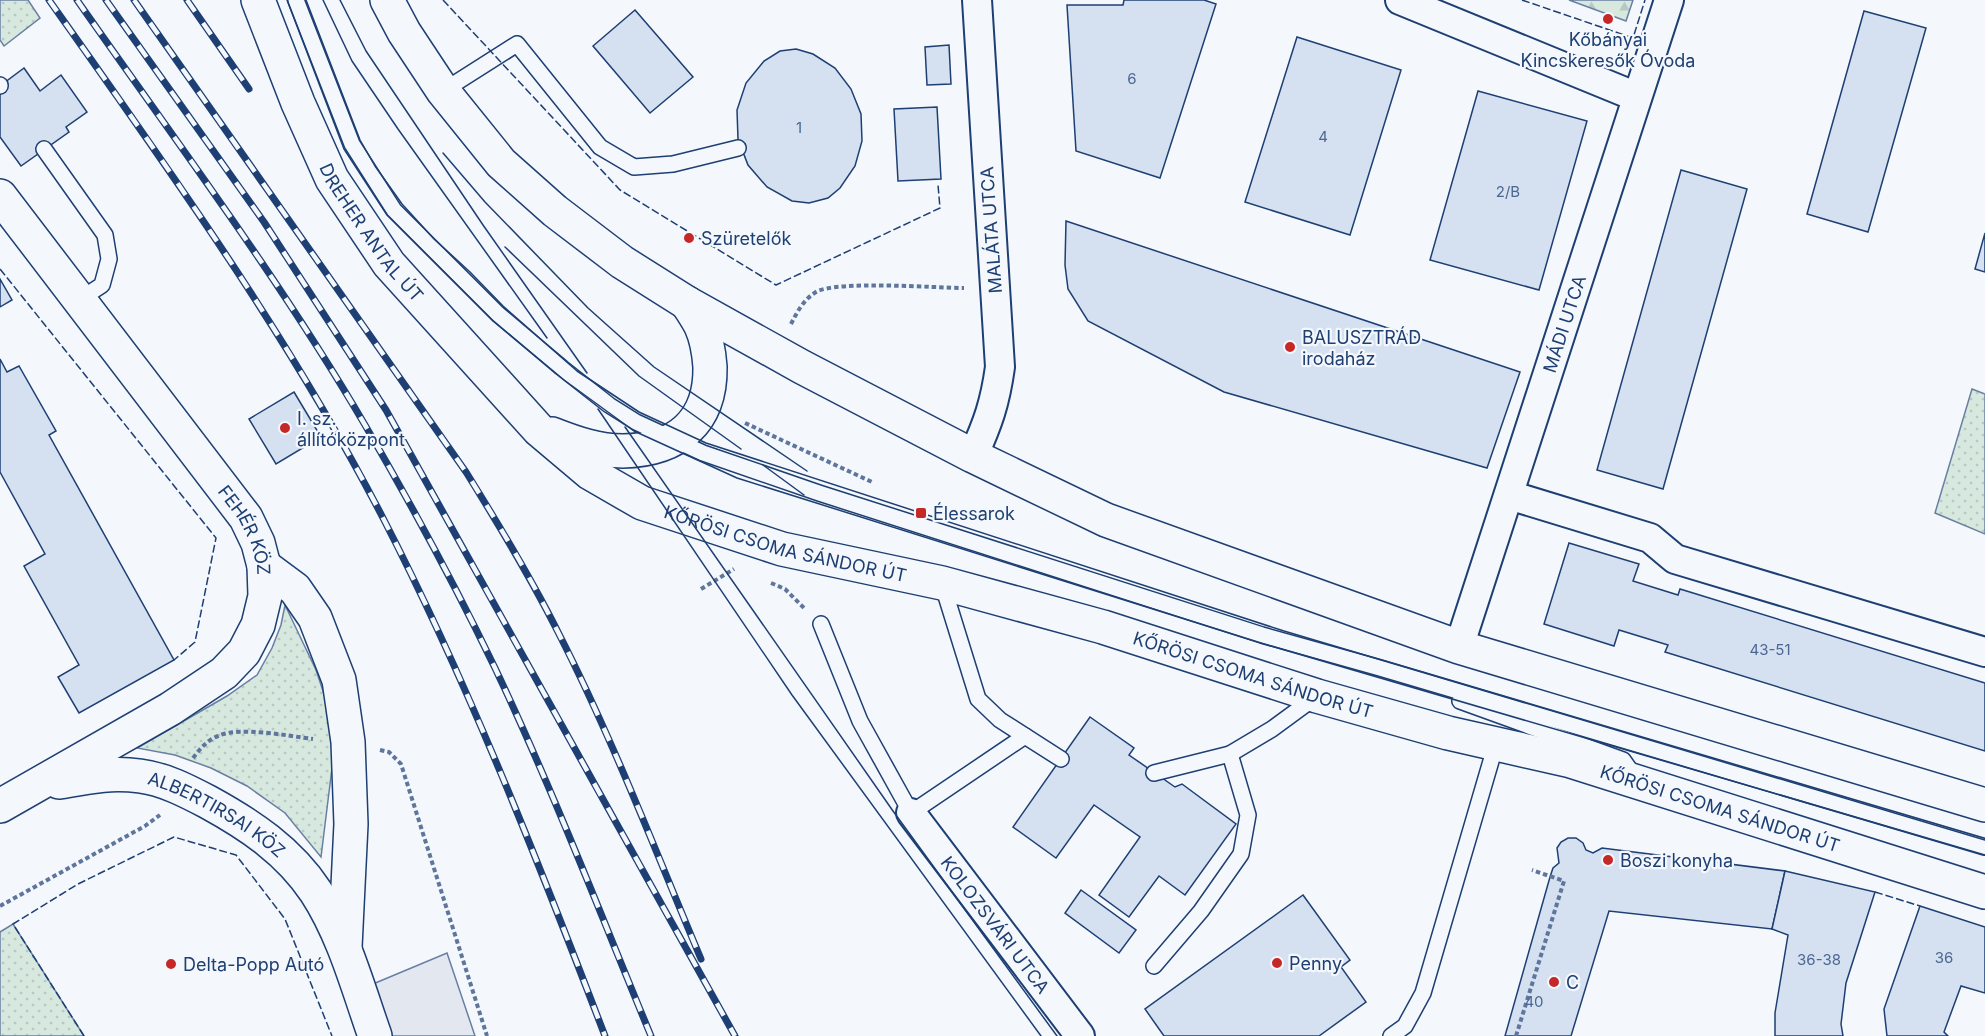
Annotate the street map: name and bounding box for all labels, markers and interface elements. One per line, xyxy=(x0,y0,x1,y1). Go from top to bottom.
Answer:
marker: Kőbányai Kincskeresők Óvoda xyxy=(1601,12,1615,26)
place label: Kőbányai Kincskeresők Óvoda xyxy=(1521,29,1695,71)
house number: 6 xyxy=(1127,69,1137,88)
house number: 1 xyxy=(796,118,802,137)
house number: 4 xyxy=(1318,127,1328,146)
street label: DREHER ANTAL ÚT xyxy=(316,160,428,305)
street label: MALÁTA UTCA xyxy=(975,166,1006,294)
house number: 2/B xyxy=(1496,182,1520,201)
place label: Szüretelők xyxy=(701,228,791,249)
marker: Szüretelők xyxy=(682,231,696,245)
street label: MÁDI UTCA xyxy=(1538,272,1590,375)
place label: BALUSZTRÁD irodaház xyxy=(1302,326,1421,369)
marker: BALUSZTRÁD irodaház xyxy=(1283,340,1297,354)
place label: I. sz. állítóközpont xyxy=(297,408,405,450)
marker: I. sz. állítóközpont xyxy=(278,421,292,435)
street label: FEHÉR KÖZ xyxy=(214,481,275,575)
street label: KŐRÖSI CSOMA SÁNDOR ÚT xyxy=(662,501,909,586)
place label: Élessarok xyxy=(933,502,1015,524)
marker: Élessarok xyxy=(914,506,928,520)
street label: KŐRÖSI CSOMA SÁNDOR ÚT xyxy=(1131,627,1376,722)
house number: 43-51 xyxy=(1749,640,1791,659)
street label: KŐRÖSI CSOMA SÁNDOR ÚT xyxy=(1598,760,1843,856)
street label: ALBERTIRSAI KÖZ xyxy=(146,767,290,861)
place label: Boszi konyha xyxy=(1620,850,1733,871)
street label: KOLOZSVÁRI UTCA xyxy=(937,852,1054,997)
marker: Boszi konyha xyxy=(1601,853,1615,867)
house number: 36 xyxy=(1935,948,1953,967)
house number: 36-38 xyxy=(1797,950,1841,969)
place label: Penny xyxy=(1289,953,1342,974)
place label: Delta-Popp Autó xyxy=(183,954,324,975)
marker: Penny xyxy=(1270,956,1284,970)
marker: Delta-Popp Autó xyxy=(164,957,178,971)
place label: C xyxy=(1566,972,1579,993)
marker: C xyxy=(1547,975,1561,989)
house number: 40 xyxy=(1524,992,1544,1011)

